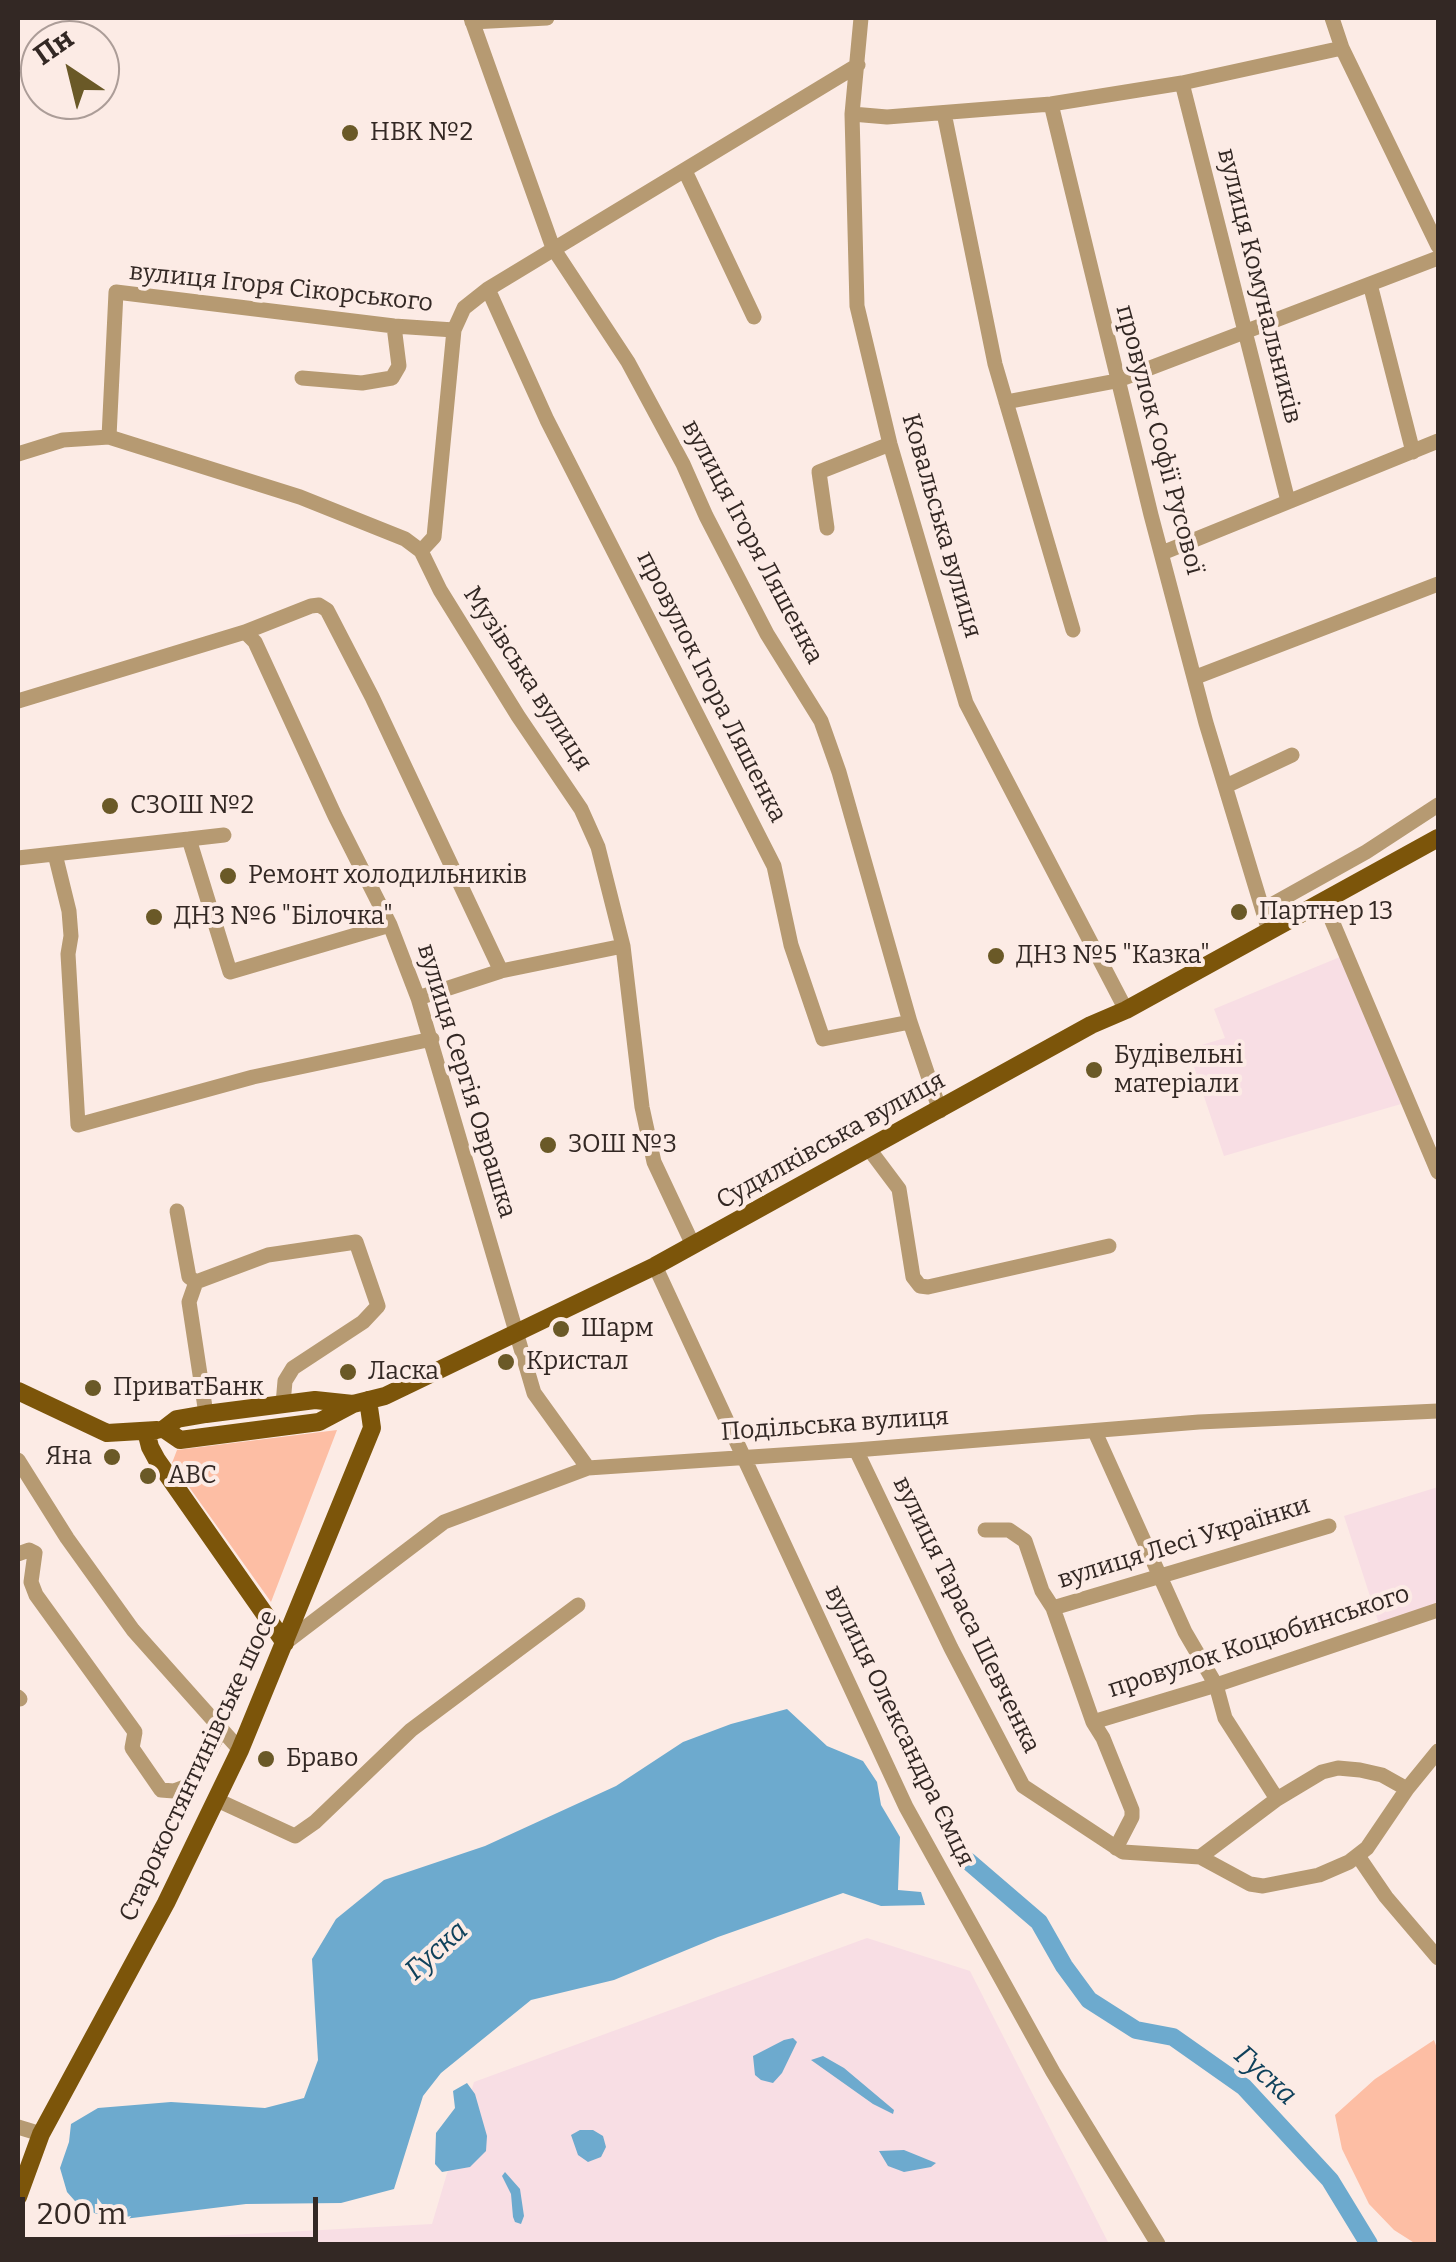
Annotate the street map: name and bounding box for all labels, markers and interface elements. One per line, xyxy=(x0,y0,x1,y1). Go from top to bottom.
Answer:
north arrow xyxy=(20,20,120,120)
text: Пн xyxy=(28,22,80,72)
place label: НВК №2 xyxy=(370,118,473,148)
marker: НВК №2 xyxy=(339,122,361,144)
street label: вулиця Комунальників xyxy=(1210,145,1308,427)
street label: вулиця Ігоря Сікорського xyxy=(128,257,434,319)
street label: провулок Софії Русової xyxy=(1109,302,1209,578)
street label: Ковальська вулиця xyxy=(895,410,987,642)
street label: вулиця Ігоря Ляшенка xyxy=(675,415,829,669)
street label: провулок Ігора Ляшенка xyxy=(630,546,792,828)
street label: Музівська вулиця xyxy=(456,581,598,777)
place label: СЗОШ №2 xyxy=(130,791,254,821)
marker: СЗОШ №2 xyxy=(99,795,121,817)
place label: Ремонт холодильників xyxy=(248,861,527,891)
marker: Ремонт холодильників xyxy=(217,865,239,887)
place label: Партнер 13 xyxy=(1259,897,1393,927)
marker: Партнер 13 xyxy=(1228,901,1250,923)
place label: ДНЗ №6 "Білочка" xyxy=(174,902,393,932)
marker: ДНЗ №6 "Білочка" xyxy=(143,906,165,928)
street label: вулиця Сергія Оврашка xyxy=(410,940,522,1222)
place label: ДНЗ №5 "Казка" xyxy=(1016,941,1210,971)
marker: ДНЗ №5 "Казка" xyxy=(985,945,1007,967)
place label: Будівельні матеріали xyxy=(1114,1041,1243,1100)
marker: Будівельні матеріали xyxy=(1083,1059,1105,1081)
street label: Судилківська вулиця xyxy=(712,1066,950,1216)
place label: ЗОШ №3 xyxy=(568,1130,677,1160)
marker: ЗОШ №3 xyxy=(537,1134,559,1156)
place label: Шарм xyxy=(581,1314,654,1344)
marker: Шарм xyxy=(550,1318,572,1340)
place label: Кристал xyxy=(526,1347,628,1377)
marker: Кристал xyxy=(495,1351,517,1373)
place label: Ласка xyxy=(368,1357,439,1387)
marker: Ласка xyxy=(337,1361,359,1383)
place label: ПриватБанк xyxy=(113,1373,264,1403)
marker: ПриватБанк xyxy=(82,1377,104,1399)
street label: Подільська вулиця xyxy=(720,1402,950,1448)
place label: Яна xyxy=(45,1442,92,1472)
marker: Яна xyxy=(101,1446,123,1468)
place label: АВС xyxy=(168,1461,217,1491)
marker: АВС xyxy=(137,1465,159,1487)
street label: вулиця Тараса Шевченка xyxy=(886,1472,1046,1758)
street label: вулиця Лесі Українки xyxy=(1054,1490,1314,1596)
street label: провулок Коцюбинського xyxy=(1105,1579,1413,1705)
street label: вулиця Олександра Ємця xyxy=(818,1581,980,1871)
street label: Старокостянтинівське шосе xyxy=(114,1605,284,1927)
place label: Браво xyxy=(286,1744,358,1774)
marker: Браво xyxy=(255,1748,277,1770)
water label: Гуска xyxy=(399,1914,475,1988)
water label: Гуска xyxy=(1227,2039,1303,2113)
scale bar xyxy=(25,2177,322,2239)
text: 200 m xyxy=(37,2196,126,2232)

